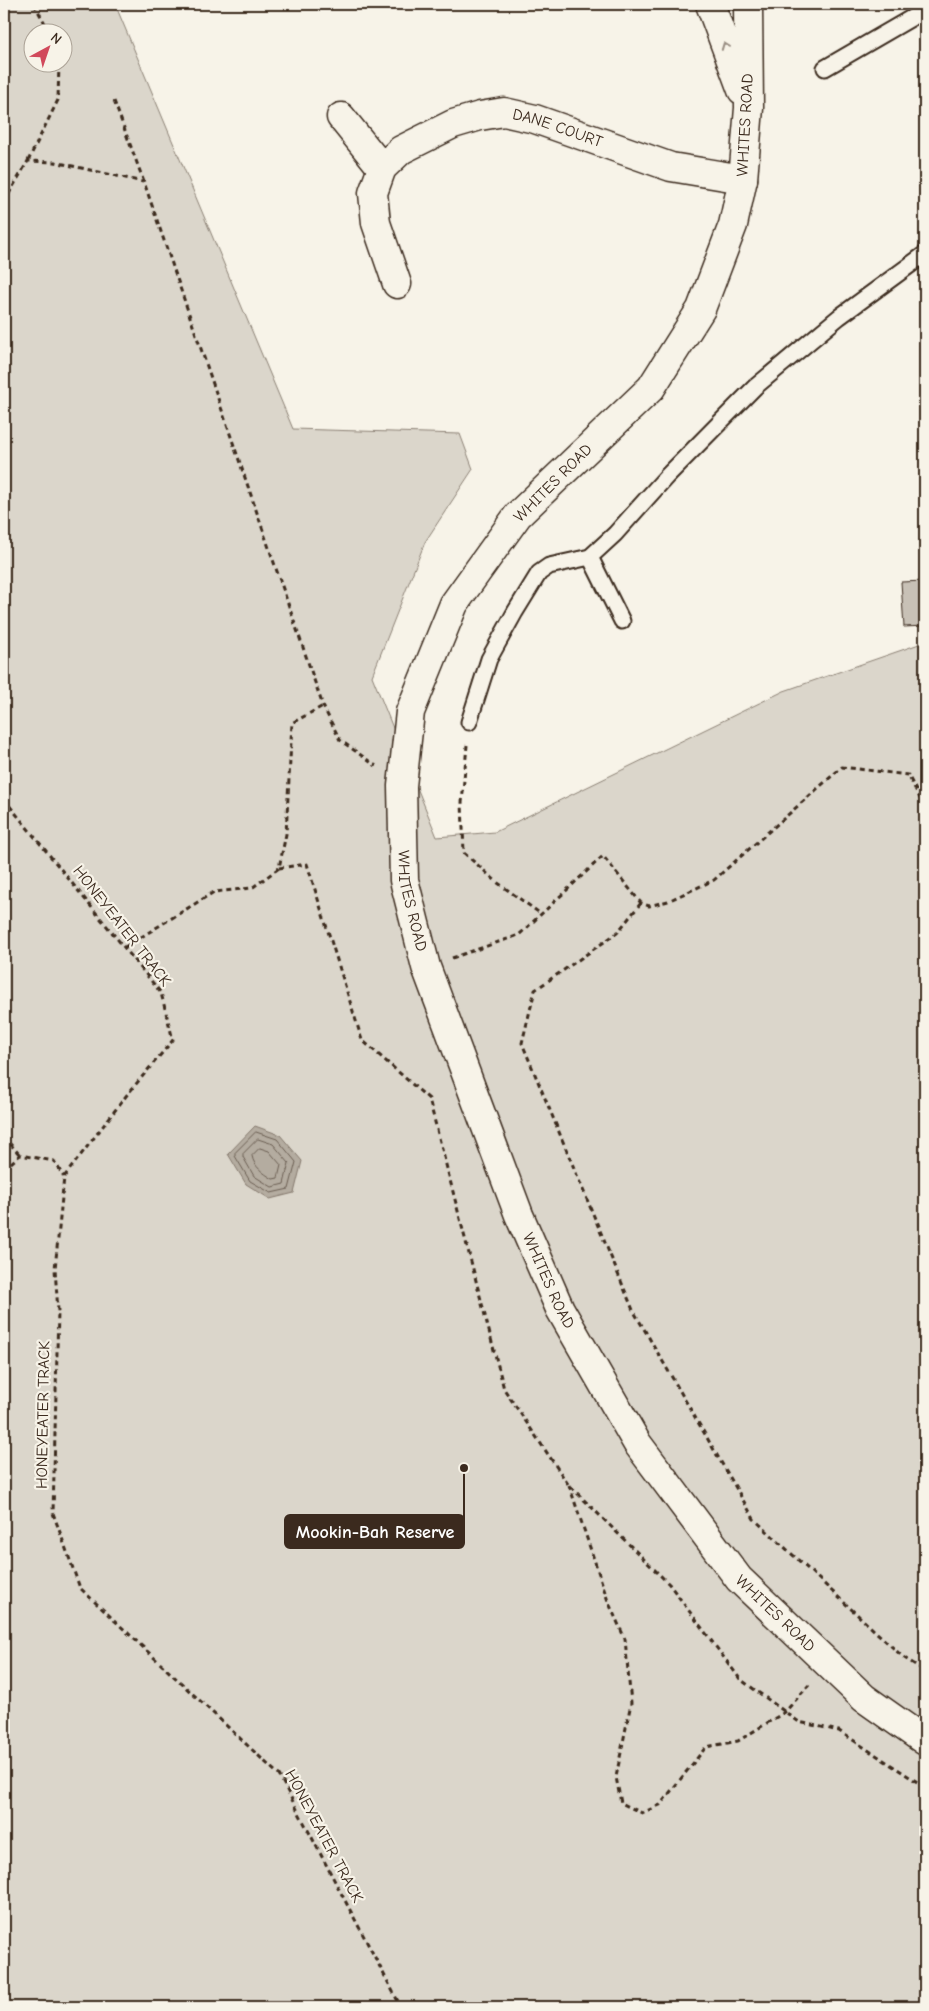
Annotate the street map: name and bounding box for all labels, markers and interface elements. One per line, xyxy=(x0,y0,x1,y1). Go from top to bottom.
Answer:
north arrow xyxy=(22,22,72,72)
text: N xyxy=(47,29,65,48)
one-way arrow xyxy=(721,42,731,51)
street label: WHITES ROAD xyxy=(733,73,757,177)
street label: DANE COURT xyxy=(511,105,606,151)
street label: WHITES ROAD xyxy=(510,440,596,526)
street label: WHITES ROAD xyxy=(394,850,431,953)
street label: HONEYEATER TRACK xyxy=(69,862,175,990)
street label: WHITES ROAD xyxy=(519,1230,578,1332)
street label: HONEYEATER TRACK xyxy=(33,1341,53,1489)
callout: Mookin-Bah Reserve xyxy=(285,1515,464,1548)
text: Mookin-Bah Reserve xyxy=(296,1522,455,1543)
street label: WHITES ROAD xyxy=(732,1571,819,1656)
street label: HONEYEATER TRACK xyxy=(281,1766,367,1906)

